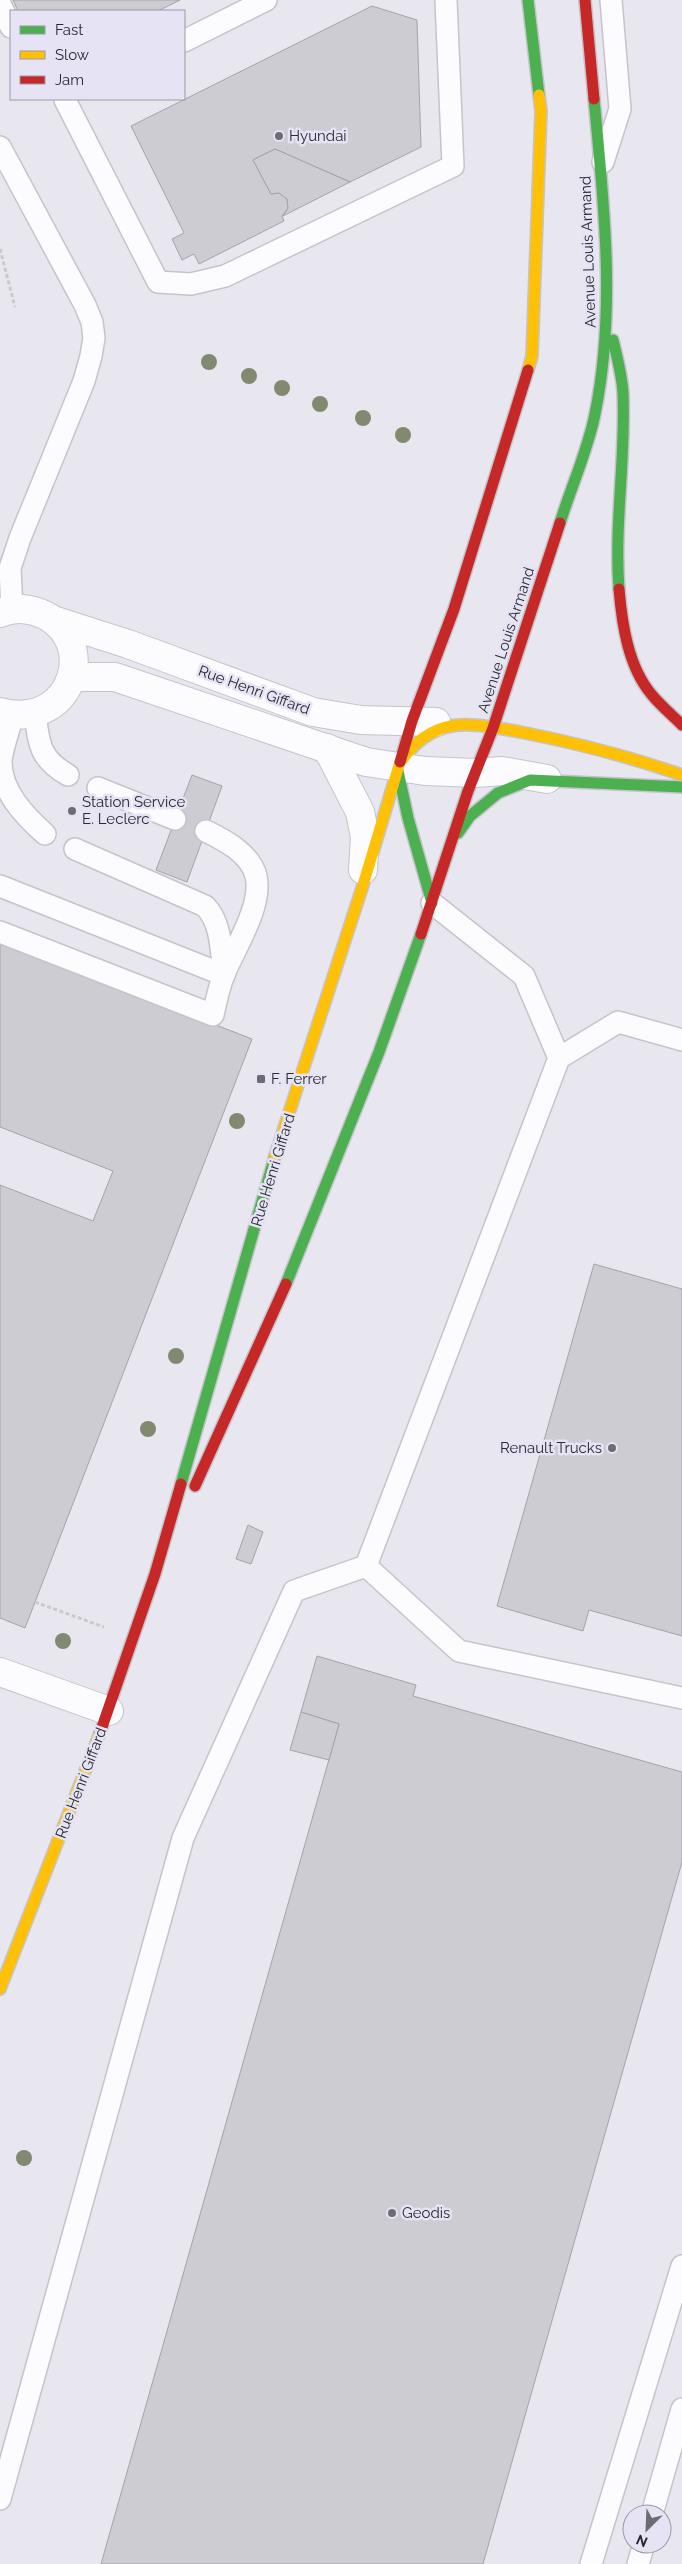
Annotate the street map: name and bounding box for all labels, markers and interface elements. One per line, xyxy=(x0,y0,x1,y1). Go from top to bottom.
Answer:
legend xyxy=(10,10,185,100)
text: Fast xyxy=(55,21,83,39)
text: Slow xyxy=(55,46,89,64)
text: Jam xyxy=(55,71,84,89)
place label: Hyundai xyxy=(289,127,347,145)
marker: Hyundai xyxy=(273,130,285,142)
street label: Avenue Louis Armand xyxy=(576,176,600,328)
street label: Avenue Louis Armand xyxy=(474,565,538,715)
street label: Rue Henri Giffard xyxy=(196,661,312,719)
place label: Station Service E. Leclerc xyxy=(82,793,186,828)
marker: Station Service E. Leclerc xyxy=(66,805,78,817)
place label: F. Ferrer xyxy=(271,1070,327,1088)
marker: F. Ferrer xyxy=(255,1073,267,1085)
street label: Rue Henri Giffard xyxy=(247,1111,299,1229)
place label: Renault Trucks xyxy=(500,1439,602,1457)
marker: Renault Trucks xyxy=(606,1442,618,1454)
street label: Rue Henri Giffard xyxy=(52,1725,110,1841)
place label: Geodis xyxy=(402,2204,450,2222)
marker: Geodis xyxy=(386,2207,398,2219)
north arrow xyxy=(622,2504,672,2554)
text: N xyxy=(634,2531,650,2550)

